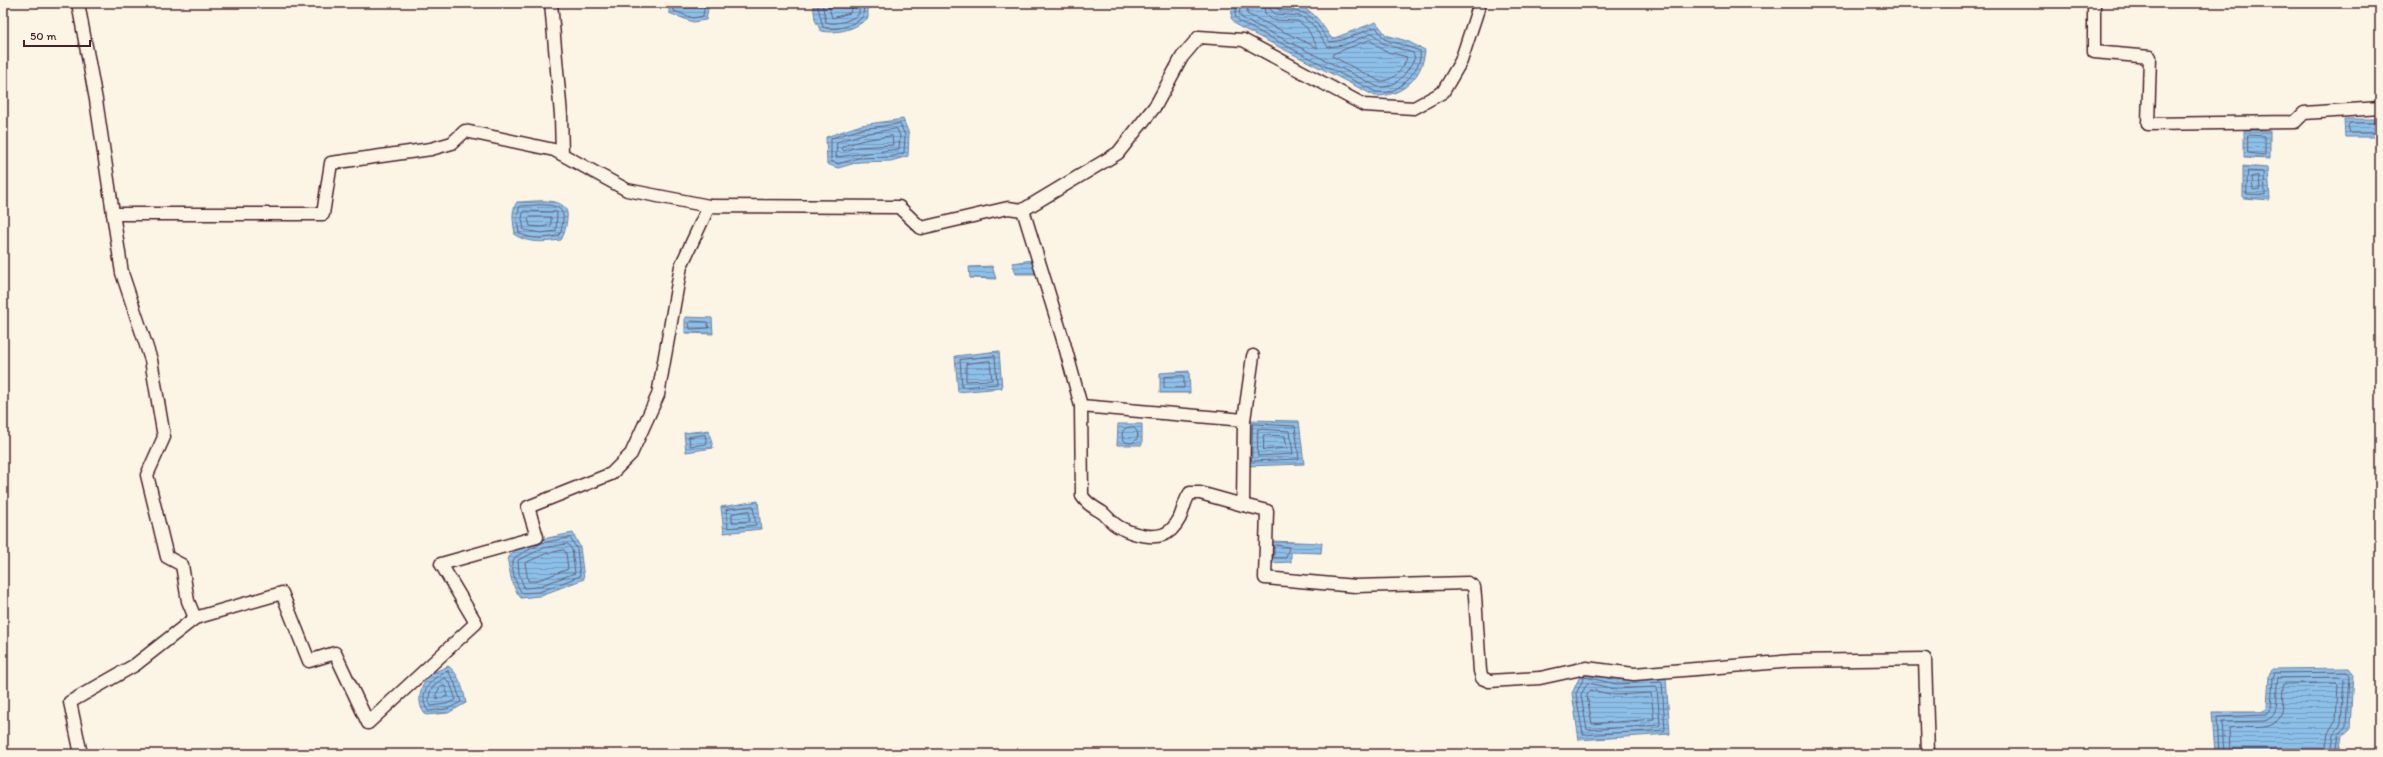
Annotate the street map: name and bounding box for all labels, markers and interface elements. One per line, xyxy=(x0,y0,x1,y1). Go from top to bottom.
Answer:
scale bar xyxy=(24,22,90,48)
text: 50 m xyxy=(30,29,56,43)

